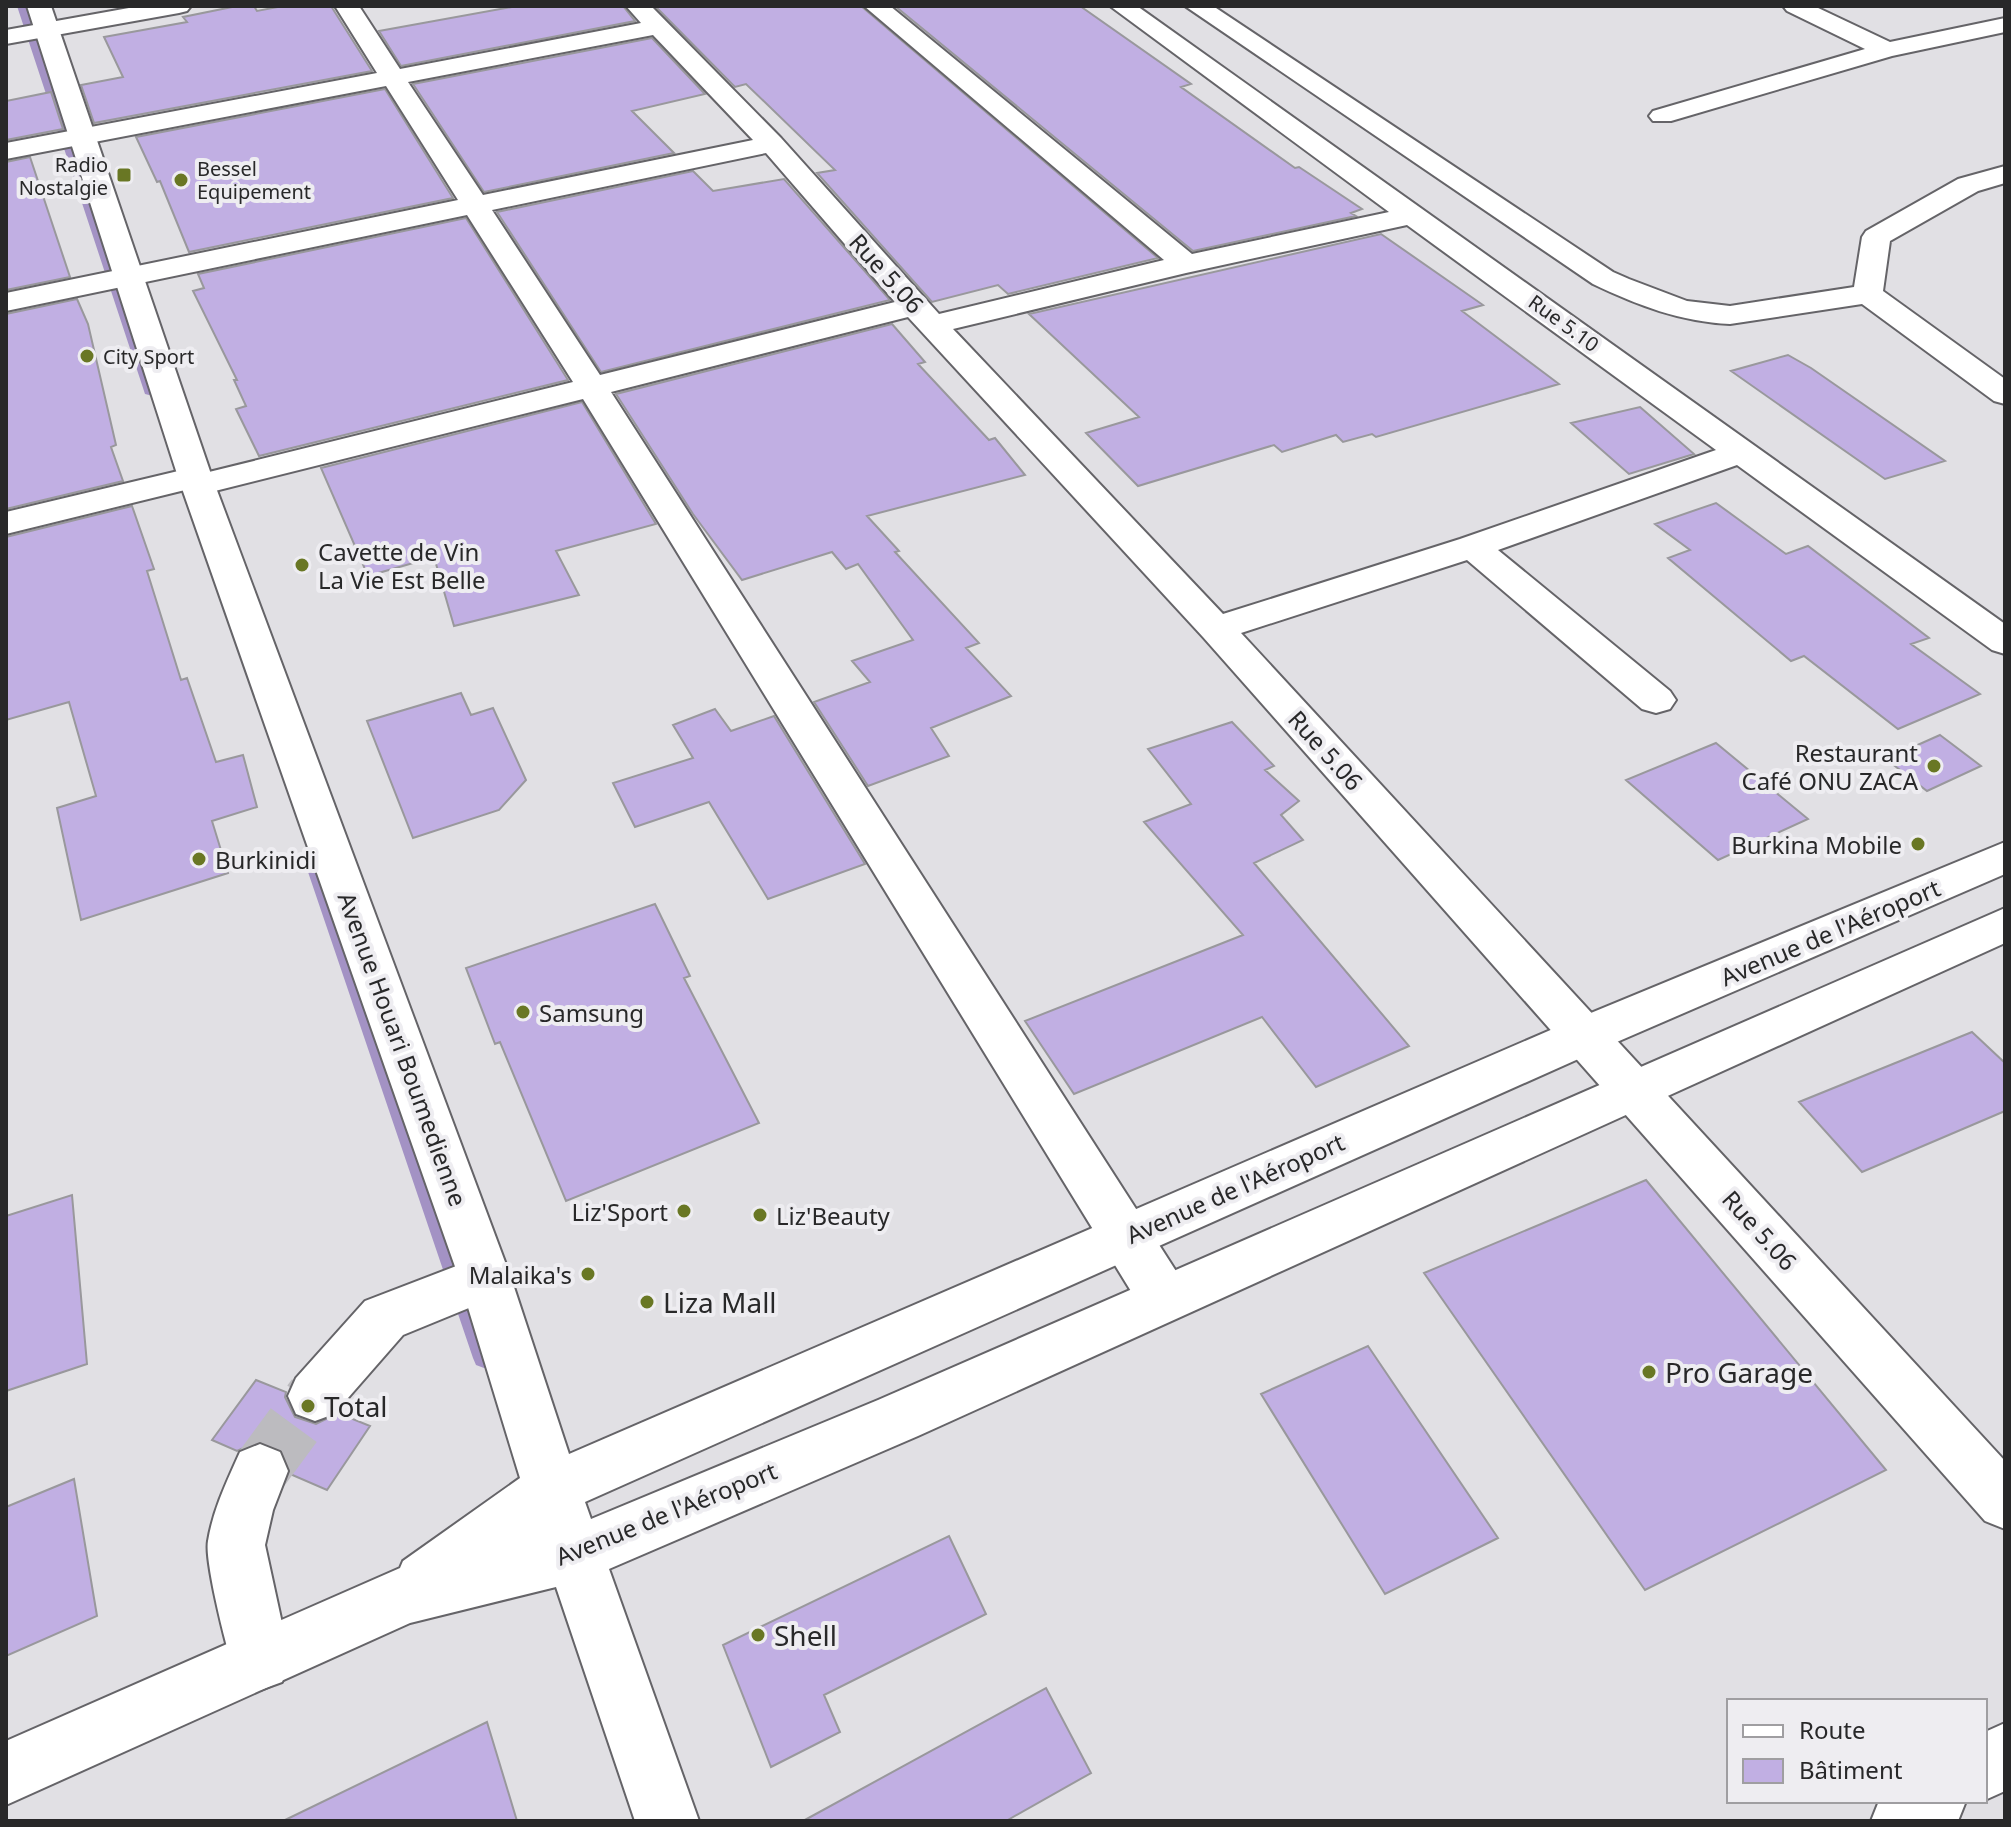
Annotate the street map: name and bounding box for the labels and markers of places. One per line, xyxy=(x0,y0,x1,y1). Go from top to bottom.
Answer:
place label: Radio Nostalgie xyxy=(19,151,108,201)
place label: Bessel Equipement xyxy=(197,155,311,205)
marker: Radio Nostalgie xyxy=(115,166,133,184)
marker: Bessel Equipement xyxy=(172,171,190,189)
place label: City Sport xyxy=(103,343,194,370)
marker: City Sport xyxy=(78,347,96,365)
place label: Cavette de Vin La Vie Est Belle xyxy=(318,535,485,596)
marker: Cavette de Vin La Vie Est Belle xyxy=(293,556,311,574)
place label: Restaurant Café ONU ZACA xyxy=(1741,736,1919,797)
marker: Restaurant Café ONU ZACA xyxy=(1925,757,1943,775)
place label: Burkina Mobile xyxy=(1731,828,1902,861)
marker: Burkina Mobile xyxy=(1909,835,1927,853)
place label: Burkinidi xyxy=(215,843,316,876)
marker: Burkinidi xyxy=(190,850,208,868)
place label: Samsung xyxy=(539,996,644,1029)
marker: Samsung xyxy=(514,1003,532,1021)
place label: Liz'Sport xyxy=(572,1195,668,1228)
place label: Liz'Beauty xyxy=(776,1199,891,1232)
marker: Liz'Sport xyxy=(675,1202,693,1220)
marker: Liz'Beauty xyxy=(751,1206,769,1224)
place label: Malaika's xyxy=(469,1258,572,1291)
marker: Malaika's xyxy=(579,1265,597,1283)
place label: Liza Mall xyxy=(663,1283,777,1321)
marker: Liza Mall xyxy=(638,1293,656,1311)
place label: Pro Garage xyxy=(1665,1353,1813,1391)
marker: Pro Garage xyxy=(1640,1363,1658,1381)
place label: Total xyxy=(324,1387,388,1425)
marker: Total xyxy=(299,1397,317,1415)
place label: Shell xyxy=(774,1616,837,1654)
marker: Shell xyxy=(749,1626,767,1644)

